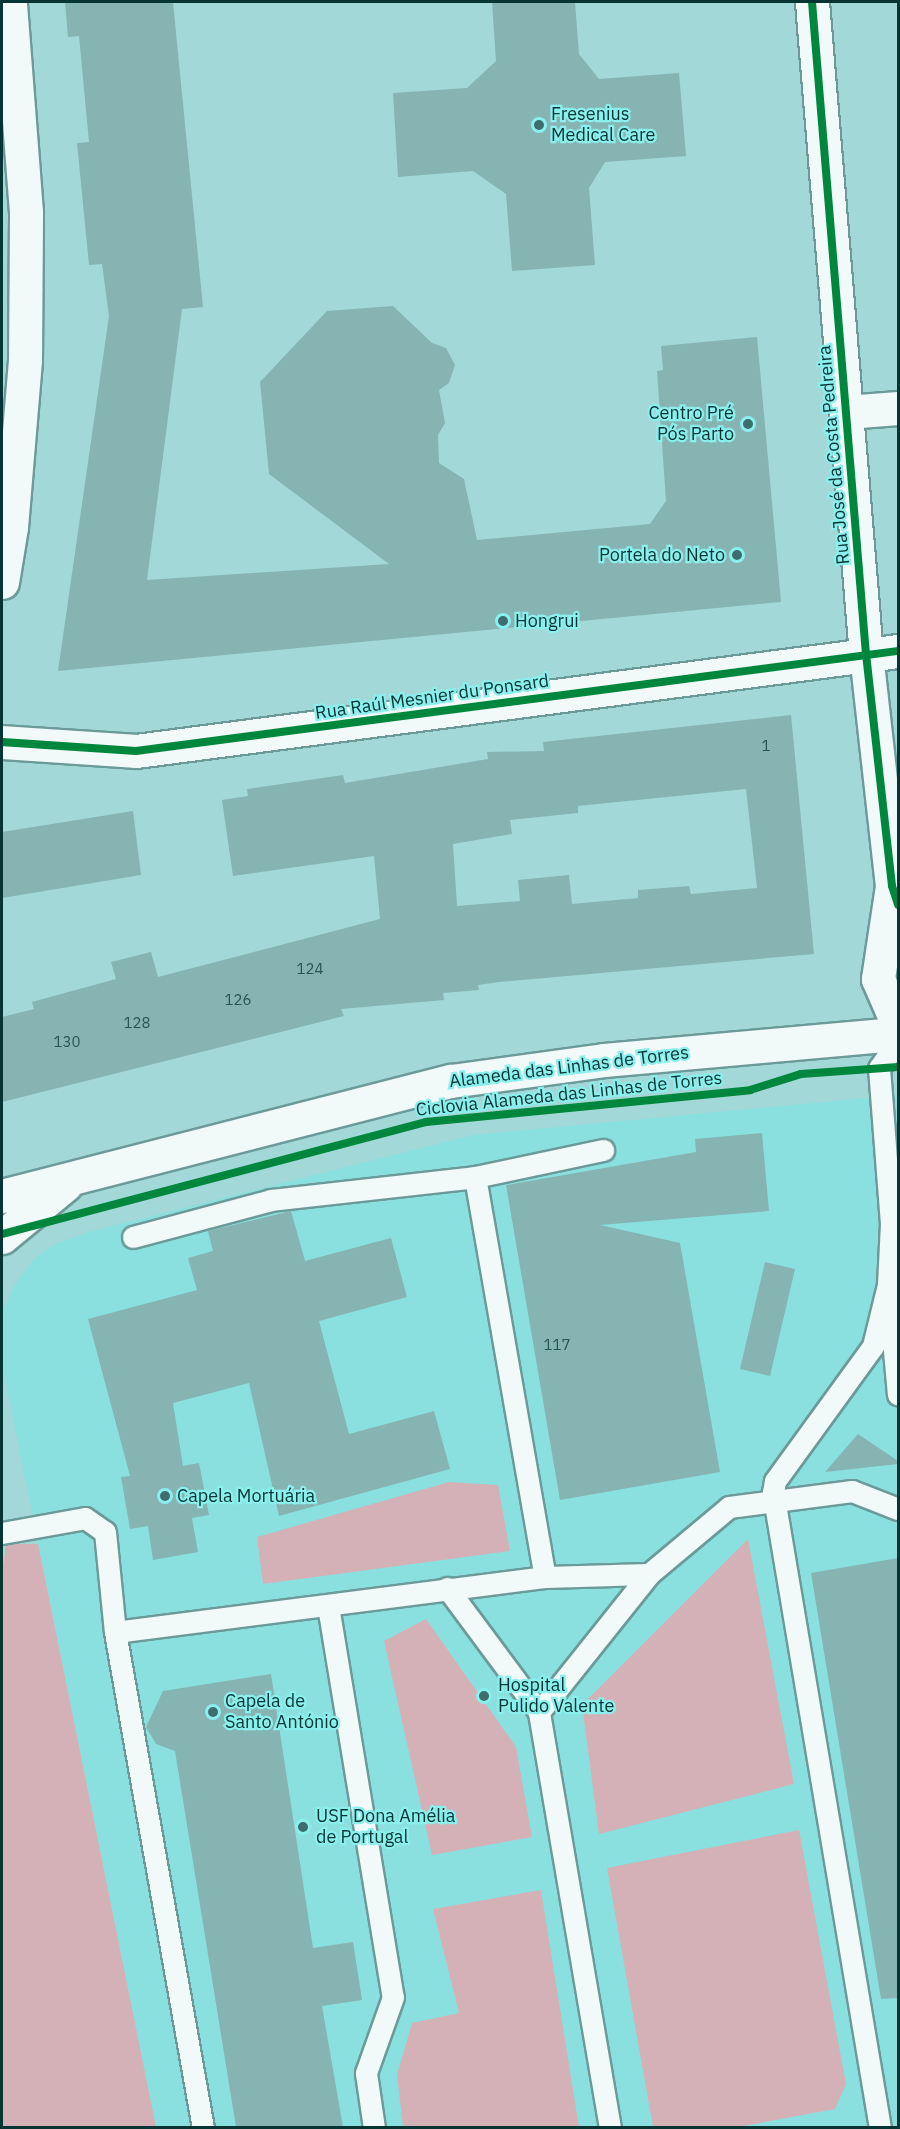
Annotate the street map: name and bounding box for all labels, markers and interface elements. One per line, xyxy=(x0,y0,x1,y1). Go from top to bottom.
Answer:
place label: Fresenius Medical Care xyxy=(551,104,655,146)
marker: Fresenius Medical Care xyxy=(532,118,546,132)
street label: Rua José da Costa Pedreira xyxy=(814,344,854,566)
place label: Centro Pré Pós Parto xyxy=(648,403,734,446)
marker: Centro Pré Pós Parto xyxy=(739,415,757,433)
place label: Portela do Neto xyxy=(599,544,725,566)
marker: Portela do Neto xyxy=(730,548,744,562)
place label: Hongrui xyxy=(515,610,579,632)
marker: Hongrui xyxy=(496,614,510,628)
street label: Rua Raúl Mesnier du Ponsard xyxy=(314,670,550,724)
house number: 1 xyxy=(762,737,770,755)
house number: 124 xyxy=(297,960,323,978)
house number: 126 xyxy=(225,991,251,1009)
house number: 128 xyxy=(124,1014,150,1032)
house number: 130 xyxy=(54,1033,80,1051)
street label: Alameda das Linhas de Torres xyxy=(448,1042,690,1092)
street label: Ciclovia Alameda das Linhas de Torres xyxy=(415,1067,723,1121)
house number: 117 xyxy=(544,1336,570,1354)
place label: Capela Mortuária xyxy=(177,1485,315,1507)
marker: Capela Mortuária xyxy=(158,1489,172,1503)
place label: Hospital Pulido Valente xyxy=(498,1675,614,1718)
marker: Hospital Pulido Valente xyxy=(475,1687,493,1705)
place label: Capela de Santo António xyxy=(225,1691,339,1734)
marker: Capela de Santo António xyxy=(206,1705,220,1719)
place label: USF Dona Amélia de Portugal xyxy=(316,1806,455,1848)
marker: USF Dona Amélia de Portugal xyxy=(294,1818,312,1836)

